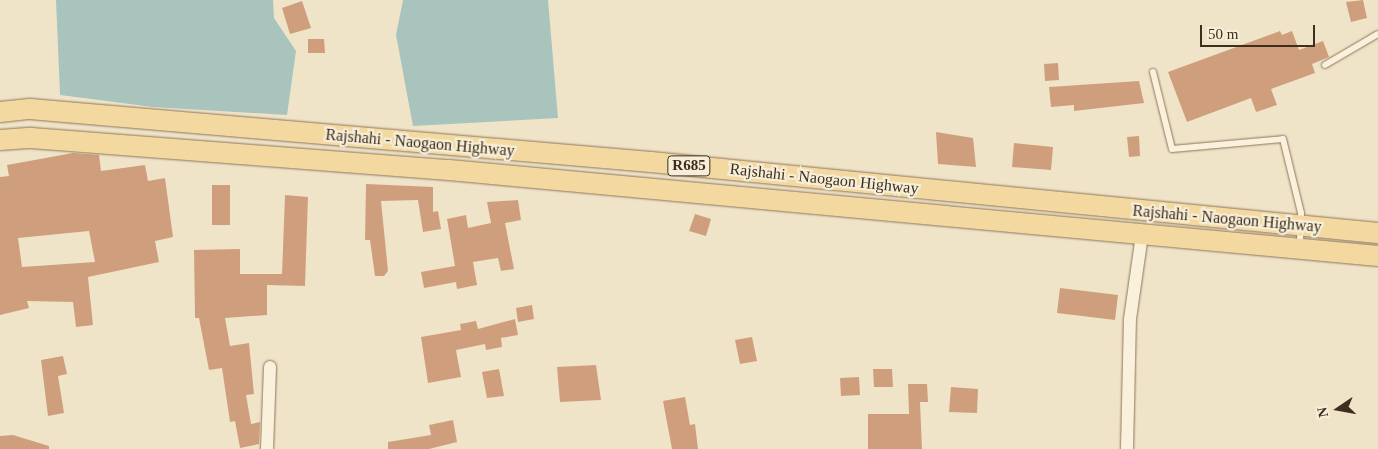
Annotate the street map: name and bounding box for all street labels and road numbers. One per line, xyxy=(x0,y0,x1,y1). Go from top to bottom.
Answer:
street label: Rajshahi - Naogaon Highway xyxy=(325,125,515,161)
road number: R685 xyxy=(666,154,712,178)
street label: Rajshahi - Naogaon Highway xyxy=(729,160,919,198)
street label: Rajshahi - Naogaon Highway xyxy=(1132,201,1322,237)

